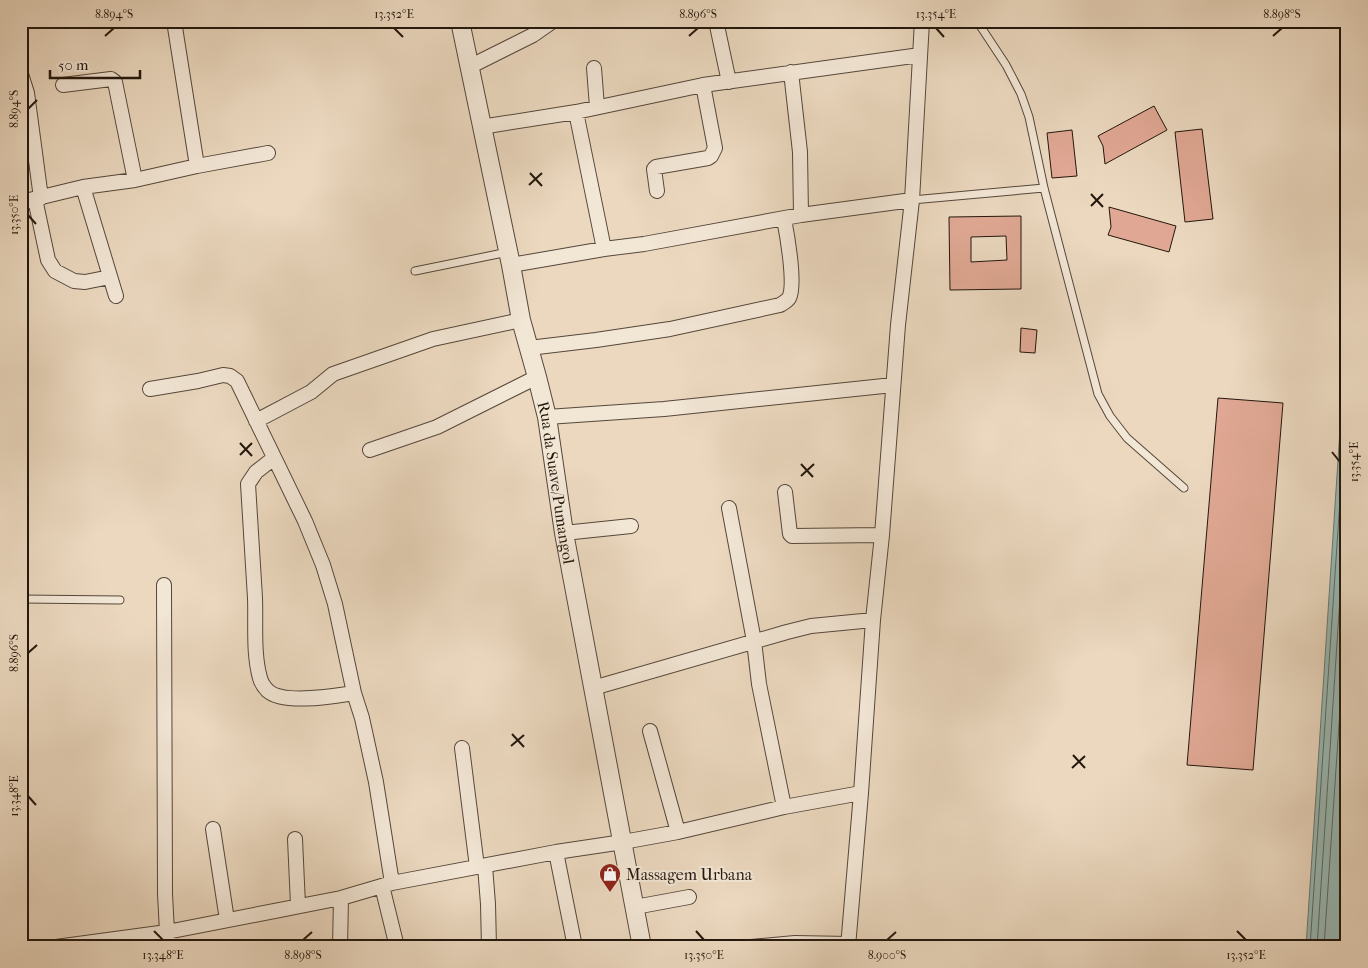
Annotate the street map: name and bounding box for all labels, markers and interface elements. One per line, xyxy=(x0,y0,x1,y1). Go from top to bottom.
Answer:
text: 8.894°S xyxy=(95,7,133,21)
text: 13.352°E xyxy=(374,7,414,21)
text: 8.896°S xyxy=(679,7,717,21)
text: 13.354°E xyxy=(916,7,956,21)
text: 8.898°S xyxy=(1263,7,1301,21)
scale bar xyxy=(50,48,140,80)
text: 50 m xyxy=(58,56,89,74)
text: 8.894°S xyxy=(7,90,21,128)
text: 13.350°E xyxy=(7,195,21,235)
street label: Rua da Suave/Pumangol xyxy=(533,399,579,566)
text: 13.354°E xyxy=(1347,442,1361,482)
text: 8.896°S xyxy=(7,634,21,672)
text: 13.348°E xyxy=(7,775,21,817)
shop icon: Massagem Urbana xyxy=(598,862,622,893)
place label: Massagem Urbana xyxy=(626,865,753,884)
text: 13.348°E xyxy=(142,948,184,962)
text: 8.898°S xyxy=(284,948,322,962)
text: 13.350°E xyxy=(684,948,724,962)
text: 8.900°S xyxy=(868,948,906,962)
text: 13.352°E xyxy=(1226,948,1266,962)

